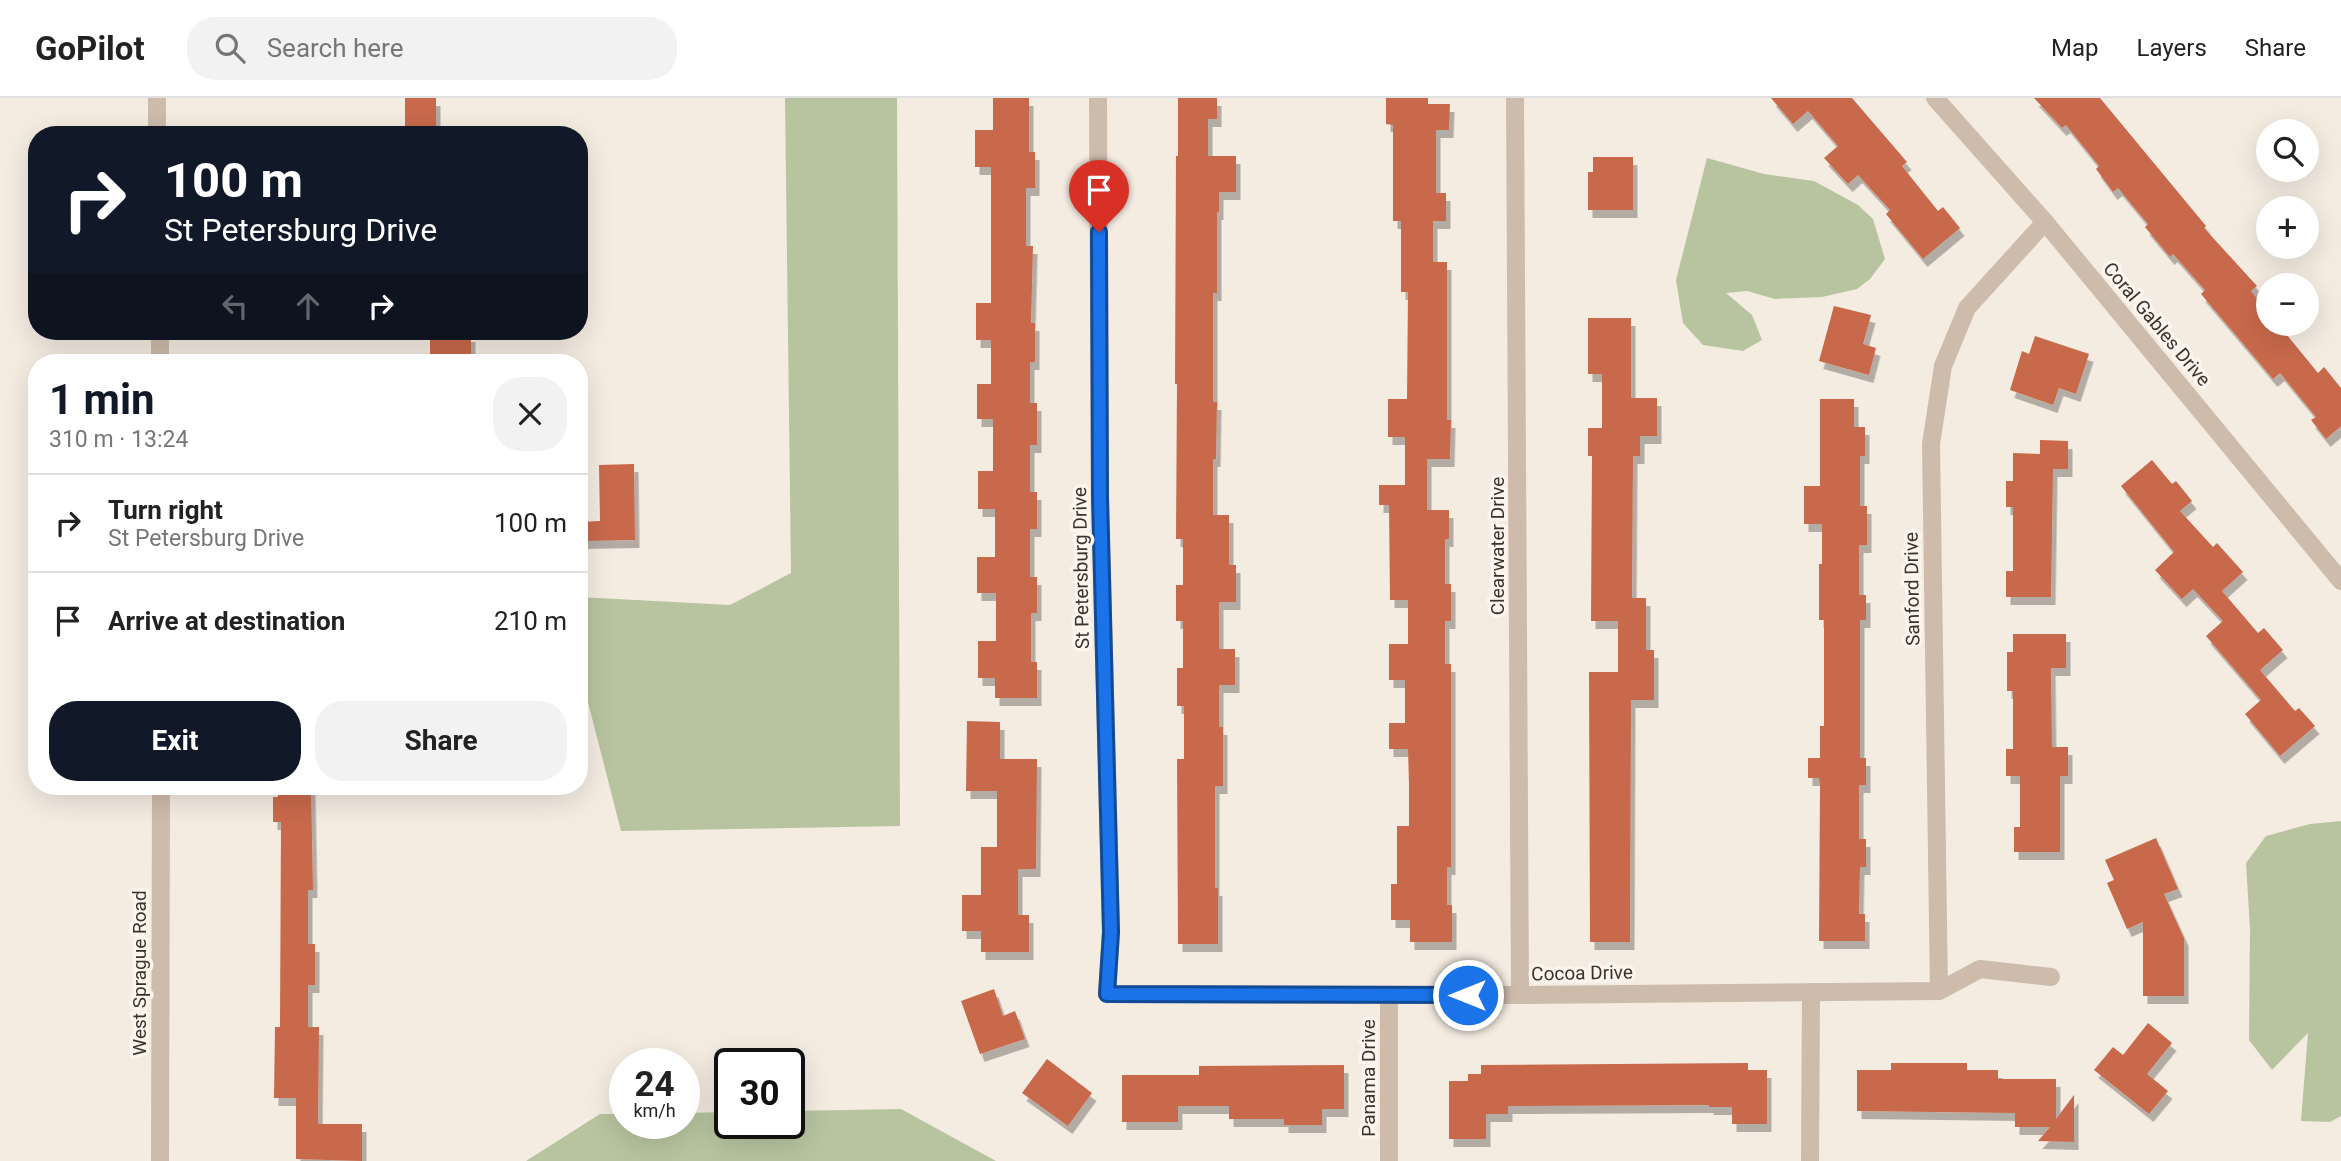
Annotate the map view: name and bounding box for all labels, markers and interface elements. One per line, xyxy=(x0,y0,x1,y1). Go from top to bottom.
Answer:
search box xyxy=(187,17,677,80)
text: GoPilot xyxy=(35,29,145,68)
icon: search xyxy=(211,29,249,67)
text: Search here xyxy=(267,33,403,63)
text: Map xyxy=(2051,34,2099,62)
text: Layers xyxy=(2137,34,2207,62)
text: Share xyxy=(2245,34,2306,62)
map controls xyxy=(2256,119,2319,336)
button: search xyxy=(2256,119,2319,182)
text: 100 m xyxy=(164,152,303,209)
icon: right xyxy=(49,154,140,245)
pin xyxy=(1069,160,1129,232)
icon: arrive xyxy=(1080,171,1118,209)
button: + xyxy=(2256,196,2319,259)
text: St Petersburg Drive xyxy=(164,211,437,249)
street label: Coral Gables Drive xyxy=(2098,257,2216,391)
button: − xyxy=(2256,273,2319,336)
icon: left xyxy=(216,287,254,325)
icon: ahead xyxy=(289,287,327,325)
icon: right xyxy=(362,287,400,325)
text: 1 min xyxy=(49,375,155,424)
button: close xyxy=(493,377,567,451)
text: 310 m · 13:24 xyxy=(49,426,188,453)
street label: Clearwater Drive xyxy=(1486,477,1509,615)
street label: St Petersburg Drive xyxy=(1068,487,1094,649)
text: Turn right xyxy=(108,495,223,525)
icon: right xyxy=(49,504,87,542)
text: 100 m xyxy=(494,508,567,538)
text: St Petersburg Drive xyxy=(108,525,304,552)
street label: Sanford Drive xyxy=(1900,532,1924,646)
icon: arrive xyxy=(49,602,87,640)
text: Arrive at destination xyxy=(108,606,345,636)
text: 210 m xyxy=(494,606,567,636)
button: Exit xyxy=(49,701,301,781)
button: Share xyxy=(315,701,567,781)
street label: West Sprague Road xyxy=(128,890,151,1056)
position arrow xyxy=(1431,958,1505,1032)
street label: Cocoa Drive xyxy=(1531,961,1633,985)
street label: Panama Drive xyxy=(1357,1019,1380,1137)
speed limit sign: 30 xyxy=(714,1048,805,1139)
text: 24 xyxy=(634,1064,675,1105)
text: km/h xyxy=(633,1100,676,1121)

